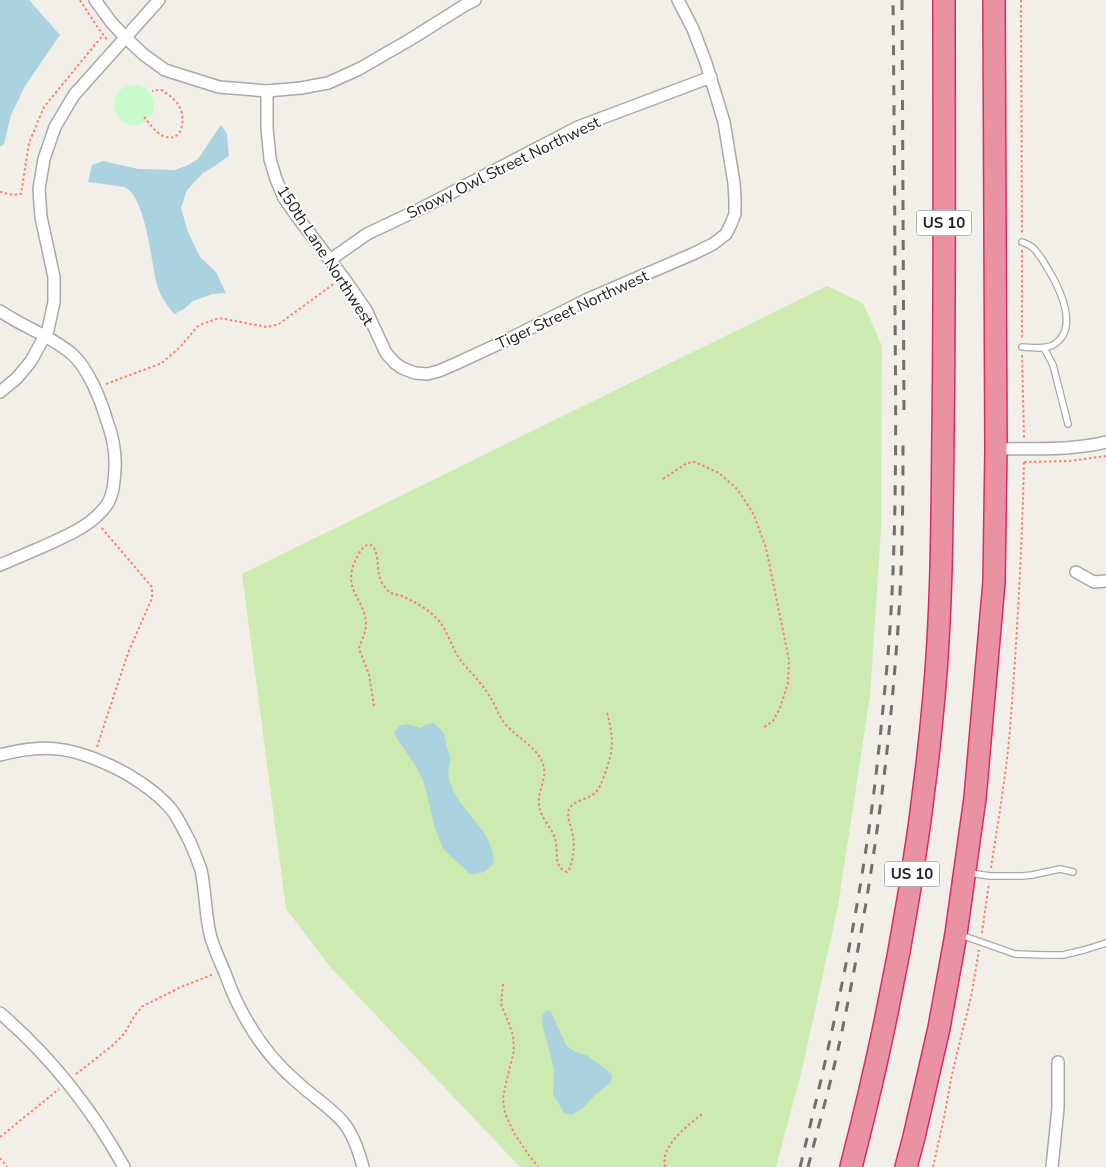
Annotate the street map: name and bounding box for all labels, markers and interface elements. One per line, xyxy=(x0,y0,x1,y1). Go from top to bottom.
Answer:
street label: Snowy Owl Street Northwest xyxy=(403,111,604,224)
street label: 150th Lane Northwest xyxy=(272,181,379,330)
road number: US 10 xyxy=(916,210,972,236)
street label: Tiger Street Northwest xyxy=(493,265,652,355)
road number: US 10 xyxy=(884,862,940,886)

